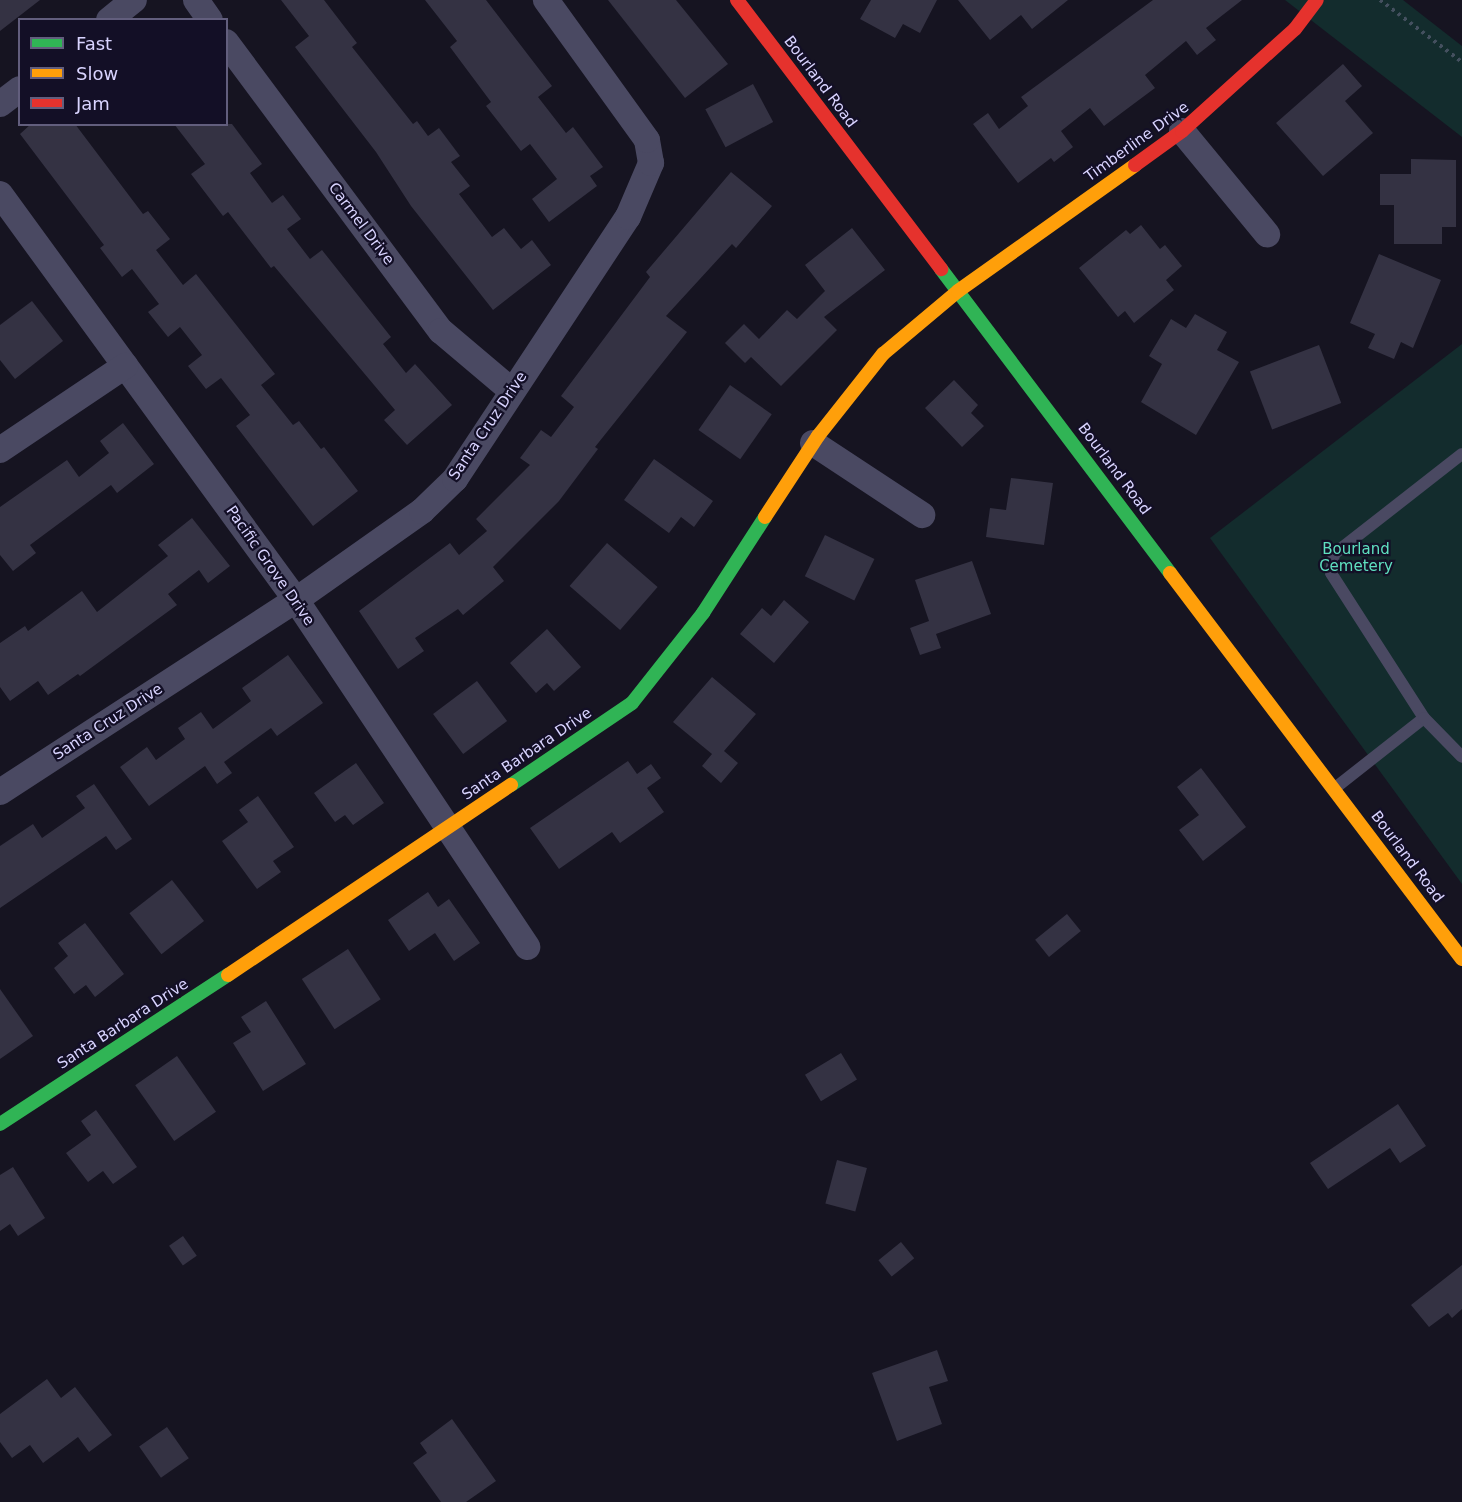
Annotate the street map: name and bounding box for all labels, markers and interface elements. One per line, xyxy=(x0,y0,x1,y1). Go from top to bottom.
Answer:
legend xyxy=(18,18,228,126)
text: Fast xyxy=(76,33,112,54)
street label: Bourland Road xyxy=(780,33,860,131)
text: Slow xyxy=(76,63,118,84)
text: Jam xyxy=(76,93,110,114)
street label: Timberline Drive xyxy=(1081,98,1193,186)
street label: Carmel Drive xyxy=(324,179,398,269)
street label: Santa Cruz Drive xyxy=(445,368,531,484)
street label: Bourland Road xyxy=(1074,420,1154,518)
street label: Pacific Grove Drive xyxy=(222,503,318,629)
park label: Bourland Cemetery xyxy=(1319,540,1393,575)
street label: Santa Cruz Drive xyxy=(50,680,166,764)
street label: Santa Barbara Drive xyxy=(459,704,595,804)
street label: Bourland Road xyxy=(1367,808,1447,906)
street label: Santa Barbara Drive xyxy=(54,975,192,1073)

